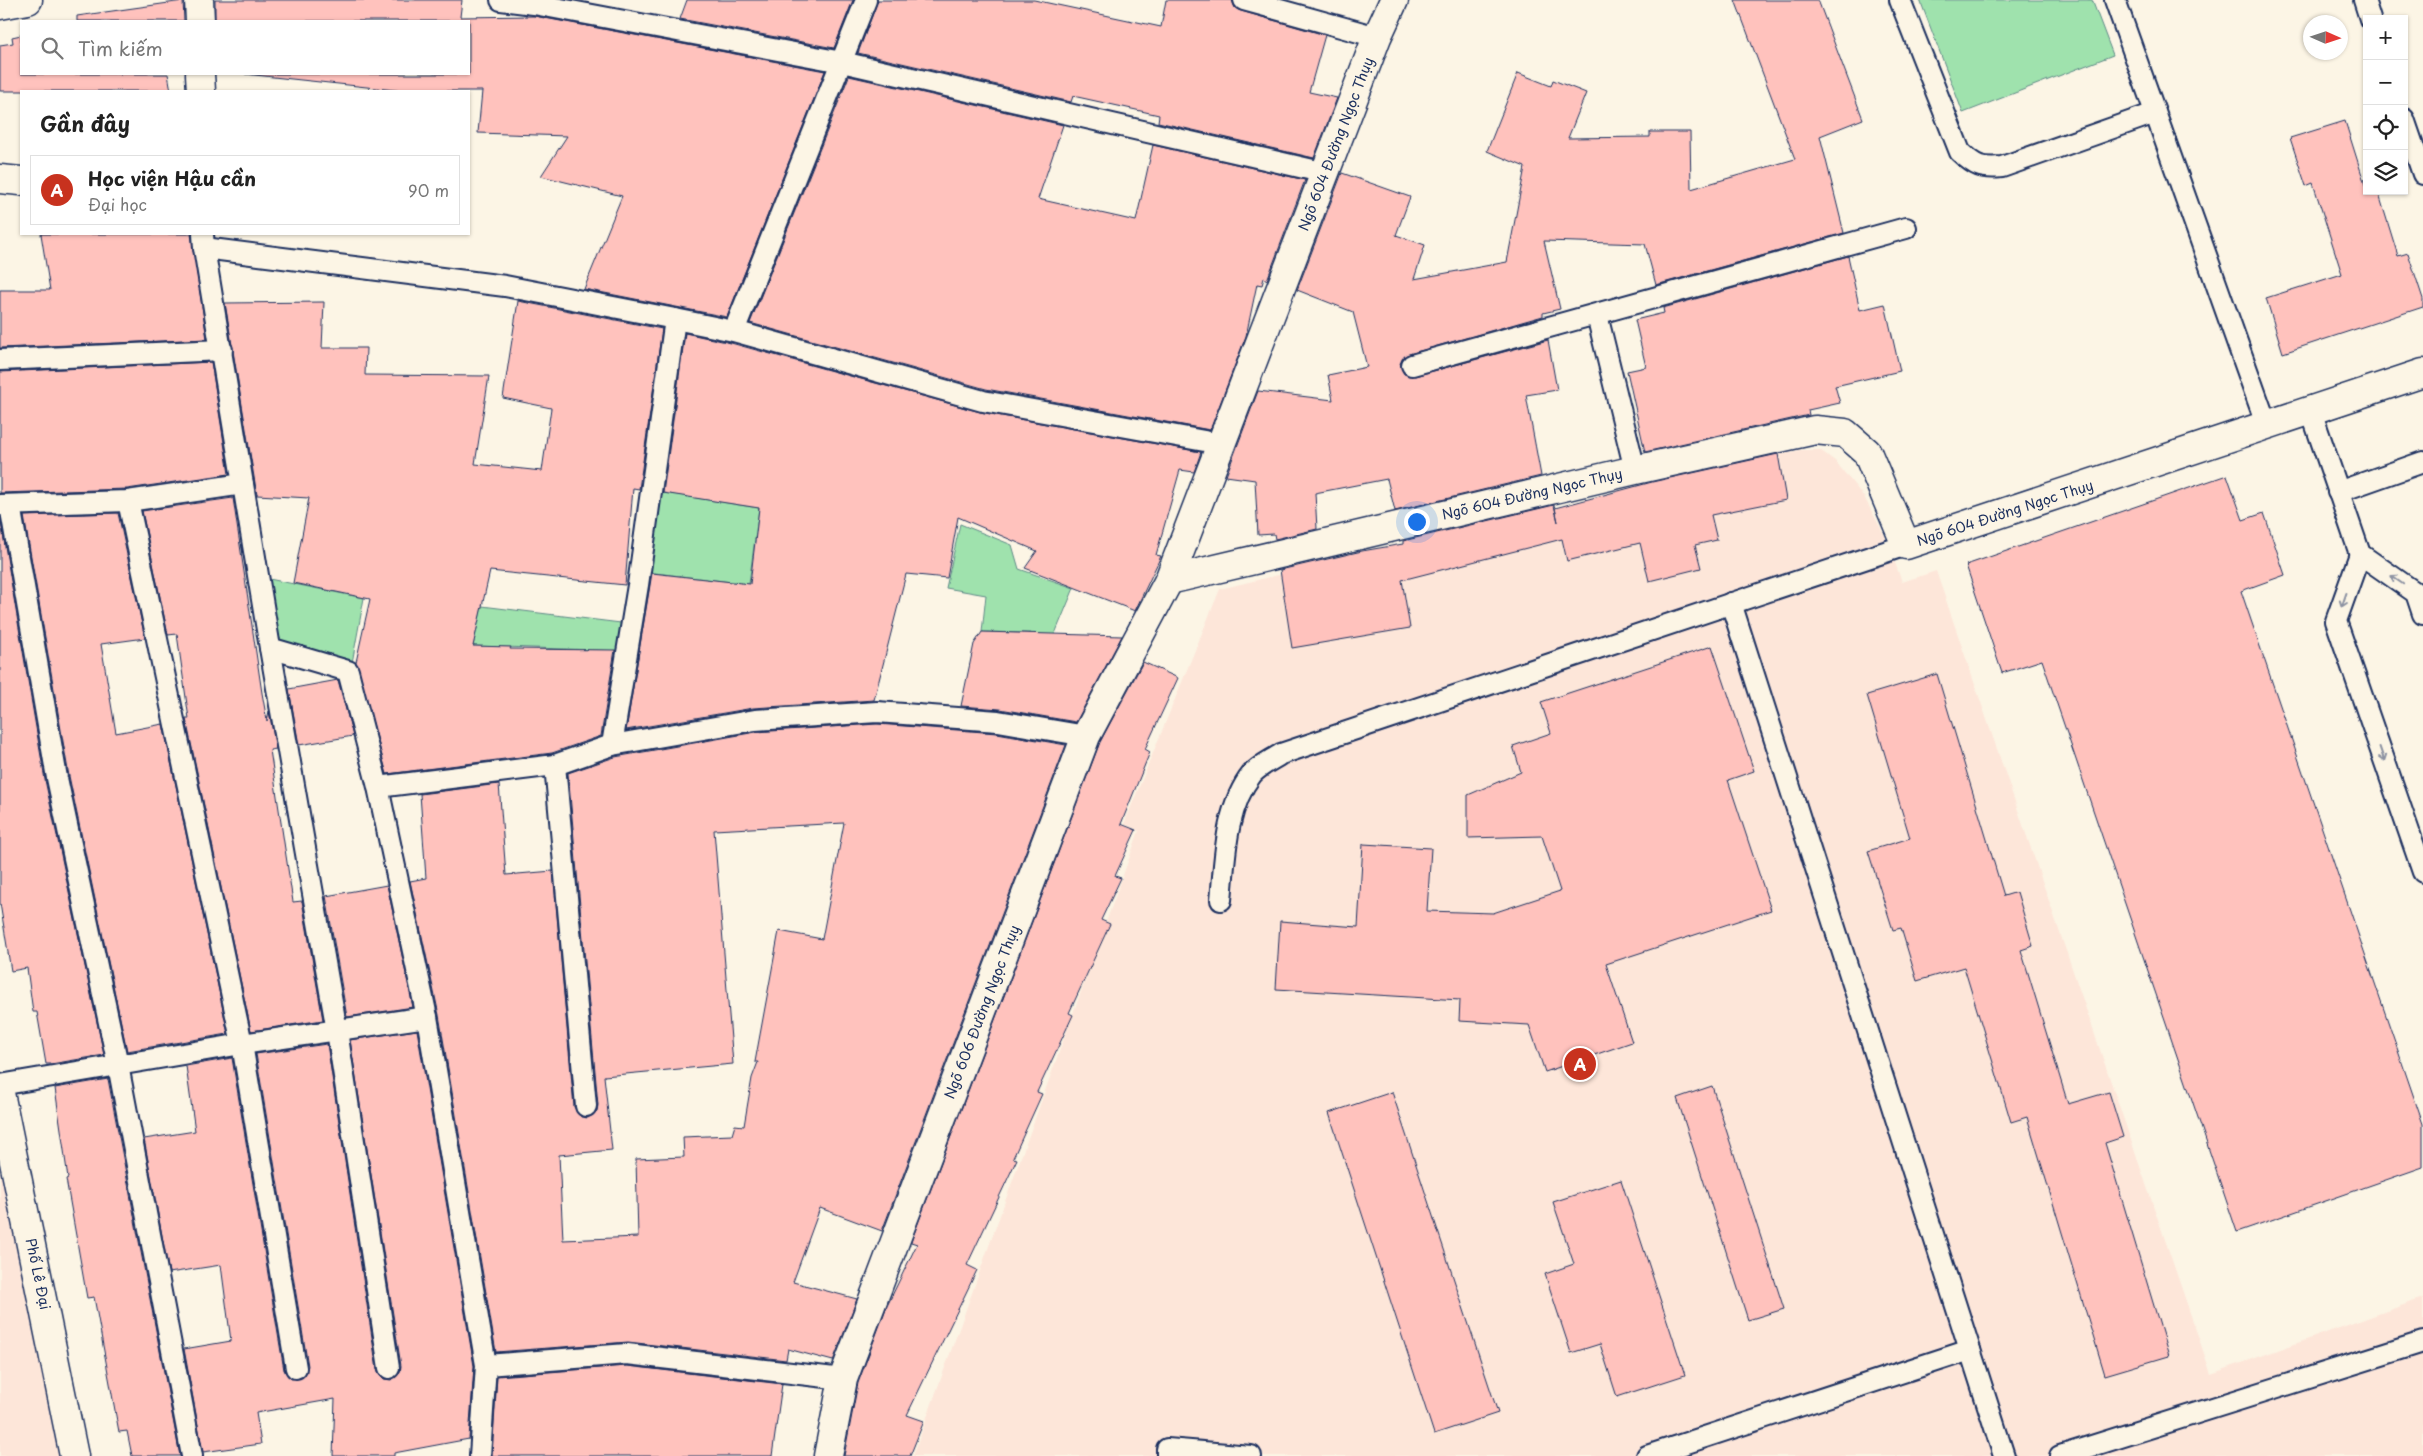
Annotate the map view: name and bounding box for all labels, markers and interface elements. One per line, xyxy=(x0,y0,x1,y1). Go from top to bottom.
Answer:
north arrow xyxy=(2303,15,2348,60)
map controls xyxy=(2363,15,2408,195)
button: + xyxy=(2363,15,2408,60)
search box xyxy=(20,20,470,75)
icon: search xyxy=(38,34,66,62)
text: Tìm kiếm xyxy=(78,34,163,62)
street label: Ngõ 604 Đường Ngọc Thụy xyxy=(1293,54,1378,234)
button: − xyxy=(2363,60,2408,105)
button: locate xyxy=(2363,105,2408,150)
text: Gần đây xyxy=(40,107,130,139)
button: layers xyxy=(2363,150,2408,195)
text: Học viện Hậu cần xyxy=(88,164,256,192)
text: A xyxy=(51,178,63,202)
text: 90 m xyxy=(408,178,449,202)
text: Đại học xyxy=(88,192,147,216)
street label: Ngõ 604 Đường Ngọc Thụy xyxy=(1440,463,1624,525)
street label: Ngõ 604 Đường Ngọc Thụy xyxy=(1914,474,2096,551)
your location xyxy=(1404,509,1430,535)
one-way arrow xyxy=(2390,575,2404,585)
one-way arrow xyxy=(2339,592,2348,607)
one-way arrow xyxy=(2378,745,2387,761)
street label: Ngõ 606 Đường Ngọc Thụy xyxy=(939,922,1024,1102)
pin: A xyxy=(1564,1045,1596,1083)
street label: Phố Lê Đại xyxy=(21,1236,56,1312)

